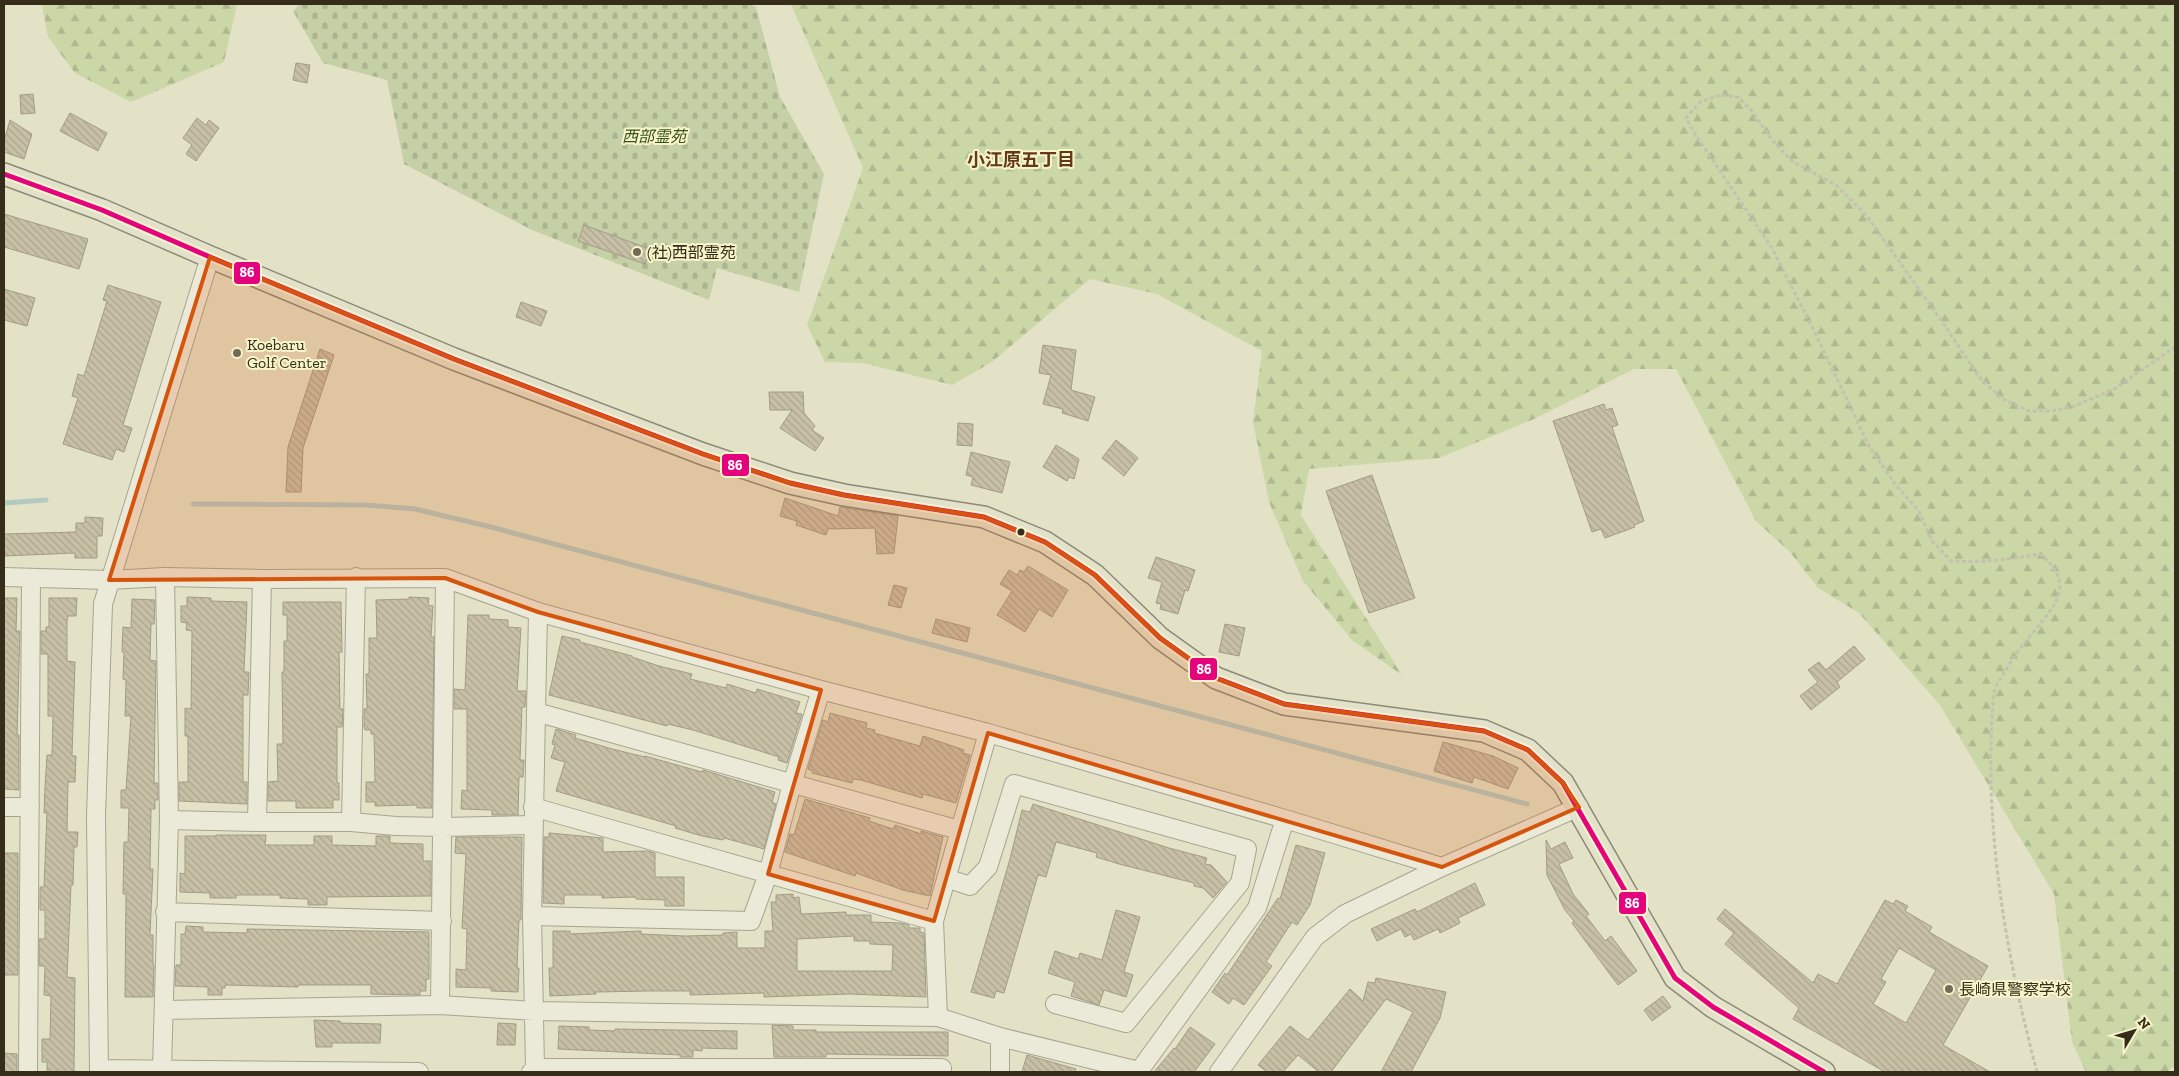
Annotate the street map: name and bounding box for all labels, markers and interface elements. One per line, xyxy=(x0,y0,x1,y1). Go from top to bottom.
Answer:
park label: 西部霊苑 xyxy=(622,127,689,146)
district label: 小江原五丁目 xyxy=(967,149,1075,171)
place label: (社)西部霊苑 xyxy=(647,243,736,262)
marker: (社)西部霊苑 xyxy=(631,246,643,258)
line badge: 86 xyxy=(233,261,261,285)
text: 86 xyxy=(239,264,255,281)
place label: Koebaru Golf Center xyxy=(247,335,327,372)
marker: Koebaru Golf Center xyxy=(231,347,243,359)
line badge: 86 xyxy=(721,453,750,477)
text: 86 xyxy=(727,457,743,474)
unlabelled marker xyxy=(1016,527,1026,537)
line badge: 86 xyxy=(1189,657,1218,681)
text: 86 xyxy=(1196,661,1212,678)
line badge: 86 xyxy=(1618,891,1647,915)
text: 86 xyxy=(1624,895,1640,912)
place label: 長崎県警察学校 xyxy=(1959,980,2071,999)
marker: 長崎県警察学校 xyxy=(1943,983,1955,995)
north arrow xyxy=(2109,1006,2159,1056)
text: N xyxy=(2134,1014,2154,1033)

